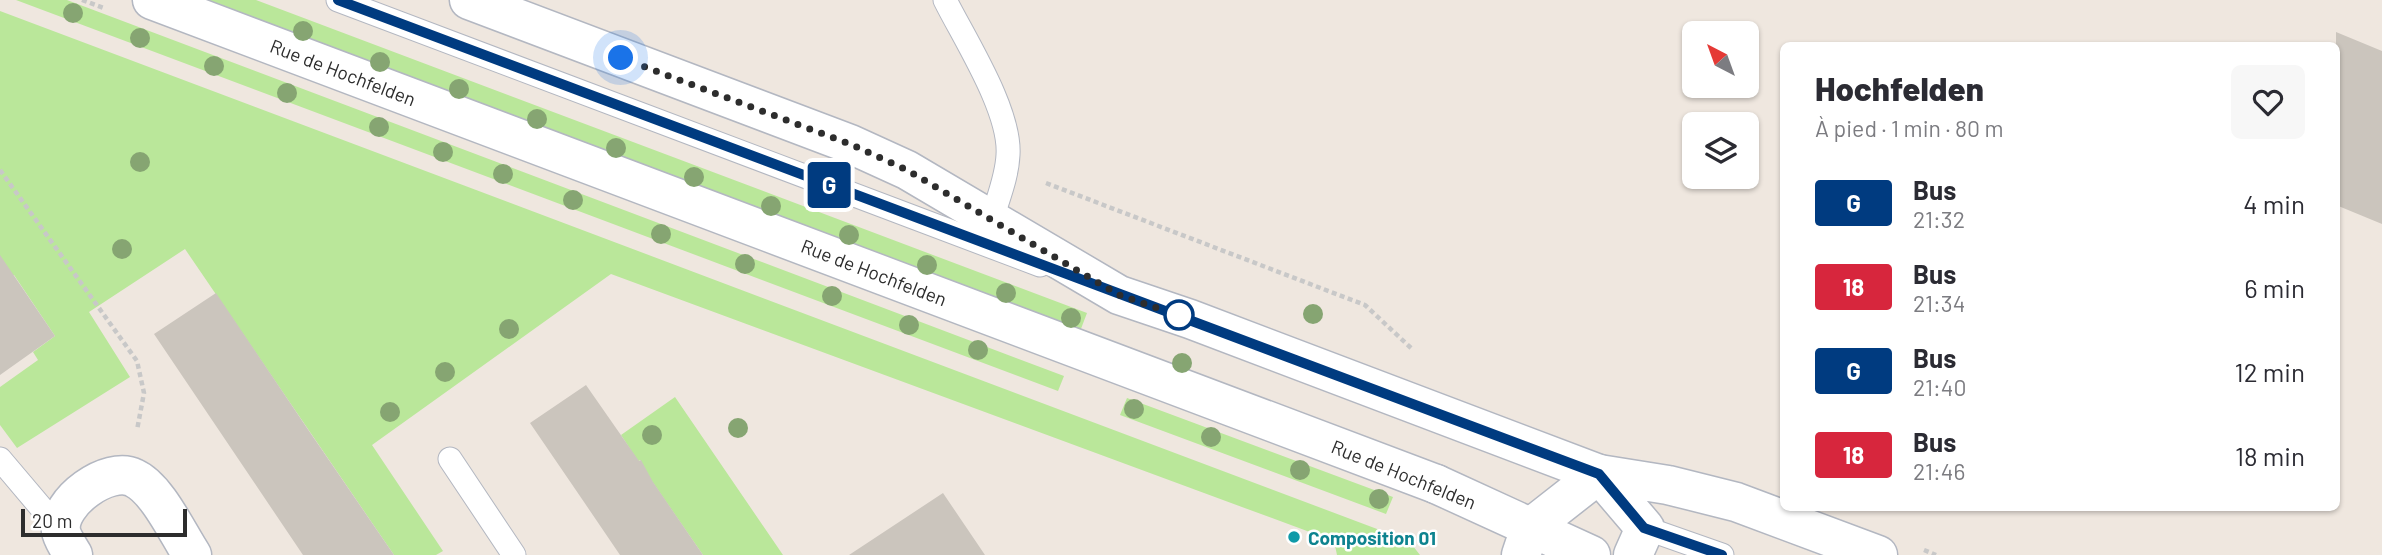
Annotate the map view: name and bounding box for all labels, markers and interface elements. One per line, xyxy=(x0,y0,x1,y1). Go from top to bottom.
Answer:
north arrow xyxy=(1682,21,1759,98)
map controls xyxy=(1682,21,1759,189)
street label: Rue de Hochfelden xyxy=(267,34,419,110)
your location xyxy=(603,40,638,75)
button: heart xyxy=(2231,65,2305,139)
text: Hochfelden xyxy=(1815,68,1984,108)
button: layers xyxy=(1682,112,1759,189)
text: À pied · 1 min · 80 m xyxy=(1815,114,2004,142)
line badge: G xyxy=(806,162,852,208)
text: G xyxy=(822,170,836,199)
text: Bus xyxy=(1913,174,1956,205)
text: G xyxy=(1846,188,1861,217)
text: 4 min xyxy=(2243,188,2305,219)
text: 21:32 xyxy=(1913,205,1965,233)
street label: Rue de Hochfelden xyxy=(798,234,950,310)
text: Bus xyxy=(1913,258,1956,289)
text: 18 xyxy=(1843,272,1864,301)
text: 6 min xyxy=(2244,272,2305,303)
text: 21:34 xyxy=(1913,289,1965,317)
unlabelled marker xyxy=(1164,300,1194,330)
text: Bus xyxy=(1913,342,1956,373)
text: G xyxy=(1846,356,1861,385)
text: 12 min xyxy=(2235,356,2305,387)
text: 21:40 xyxy=(1913,373,1967,401)
text: Bus xyxy=(1913,426,1956,457)
street label: Rue de Hochfelden xyxy=(1328,434,1480,514)
text: 18 xyxy=(1843,440,1864,469)
text: 18 min xyxy=(2235,440,2305,471)
text: 21:46 xyxy=(1913,457,1965,485)
scale bar xyxy=(21,506,187,538)
text: 20 m xyxy=(32,509,72,532)
place label: Composition 01 xyxy=(1308,526,1436,549)
marker: Composition 01 xyxy=(1286,529,1302,545)

